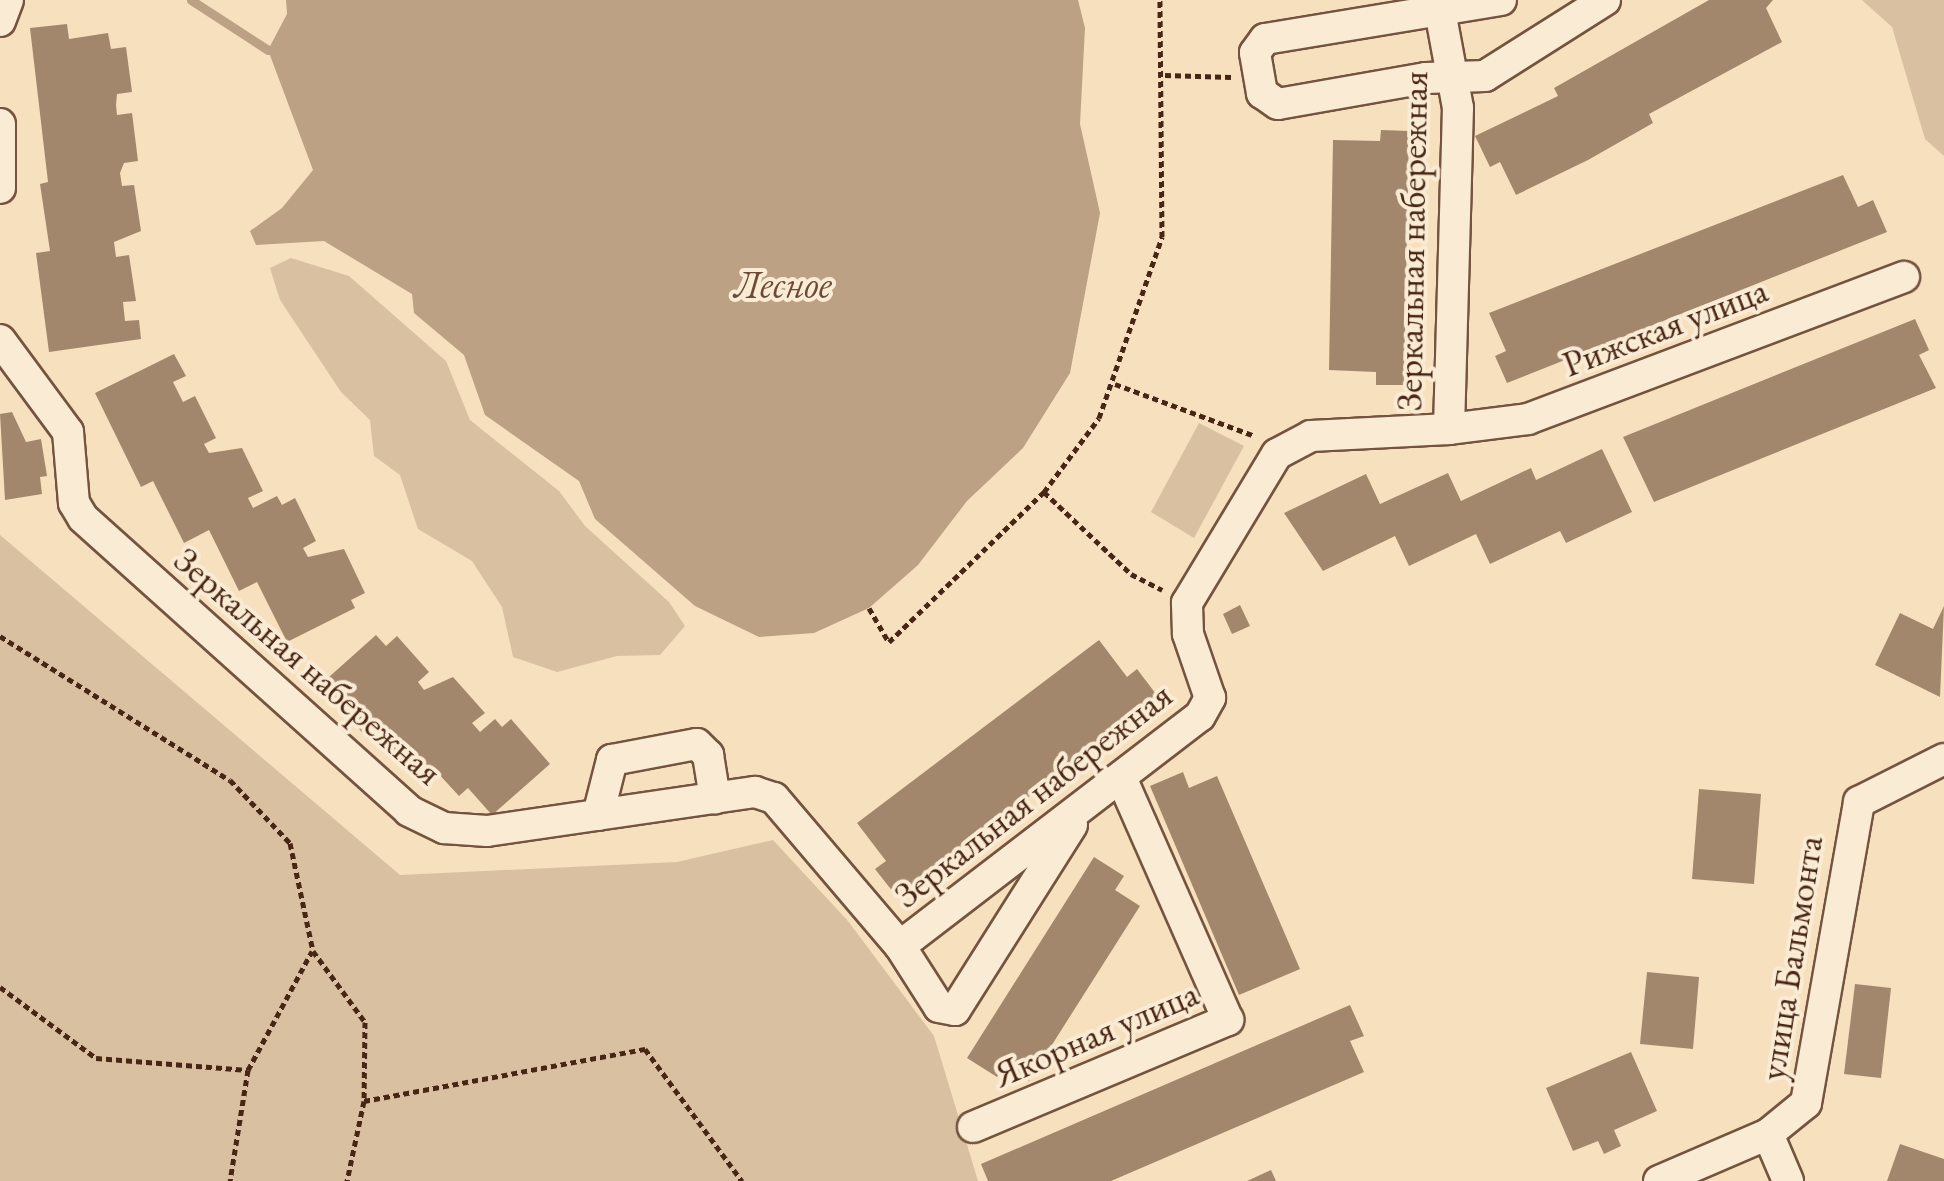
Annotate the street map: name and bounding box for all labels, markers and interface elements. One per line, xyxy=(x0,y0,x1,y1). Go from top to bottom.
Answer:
street label: Зеркальная набережная xyxy=(1387,71,1437,411)
water label: Лесное xyxy=(734,261,832,307)
street label: Рижская улица xyxy=(1556,268,1774,386)
street label: Зеркальная набережная xyxy=(165,538,451,794)
street label: Зеркальная набережная xyxy=(886,673,1180,917)
street label: улица Бальмонта xyxy=(1750,833,1832,1083)
street label: Якорная улица xyxy=(987,972,1205,1096)

